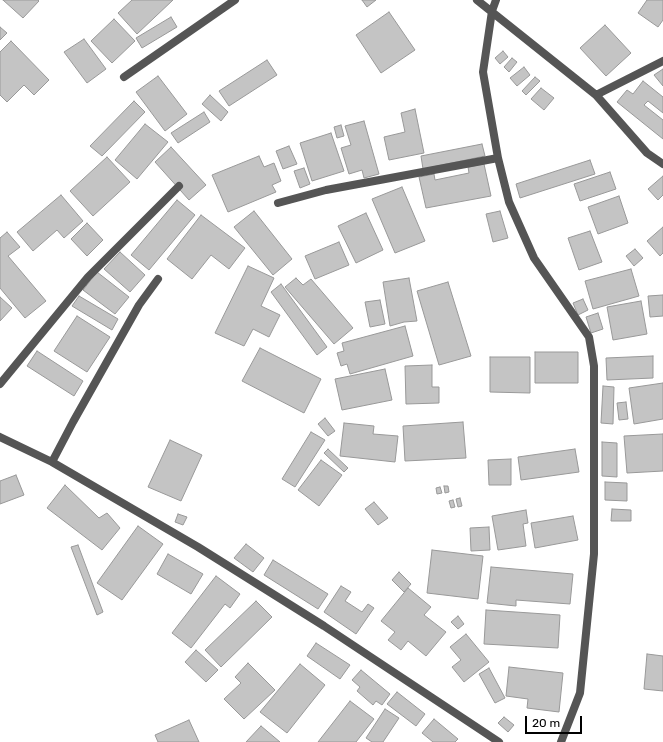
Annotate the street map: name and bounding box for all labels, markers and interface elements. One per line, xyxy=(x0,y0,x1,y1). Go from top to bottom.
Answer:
scale bar xyxy=(527,708,584,734)
text: 20 m xyxy=(532,716,560,730)

